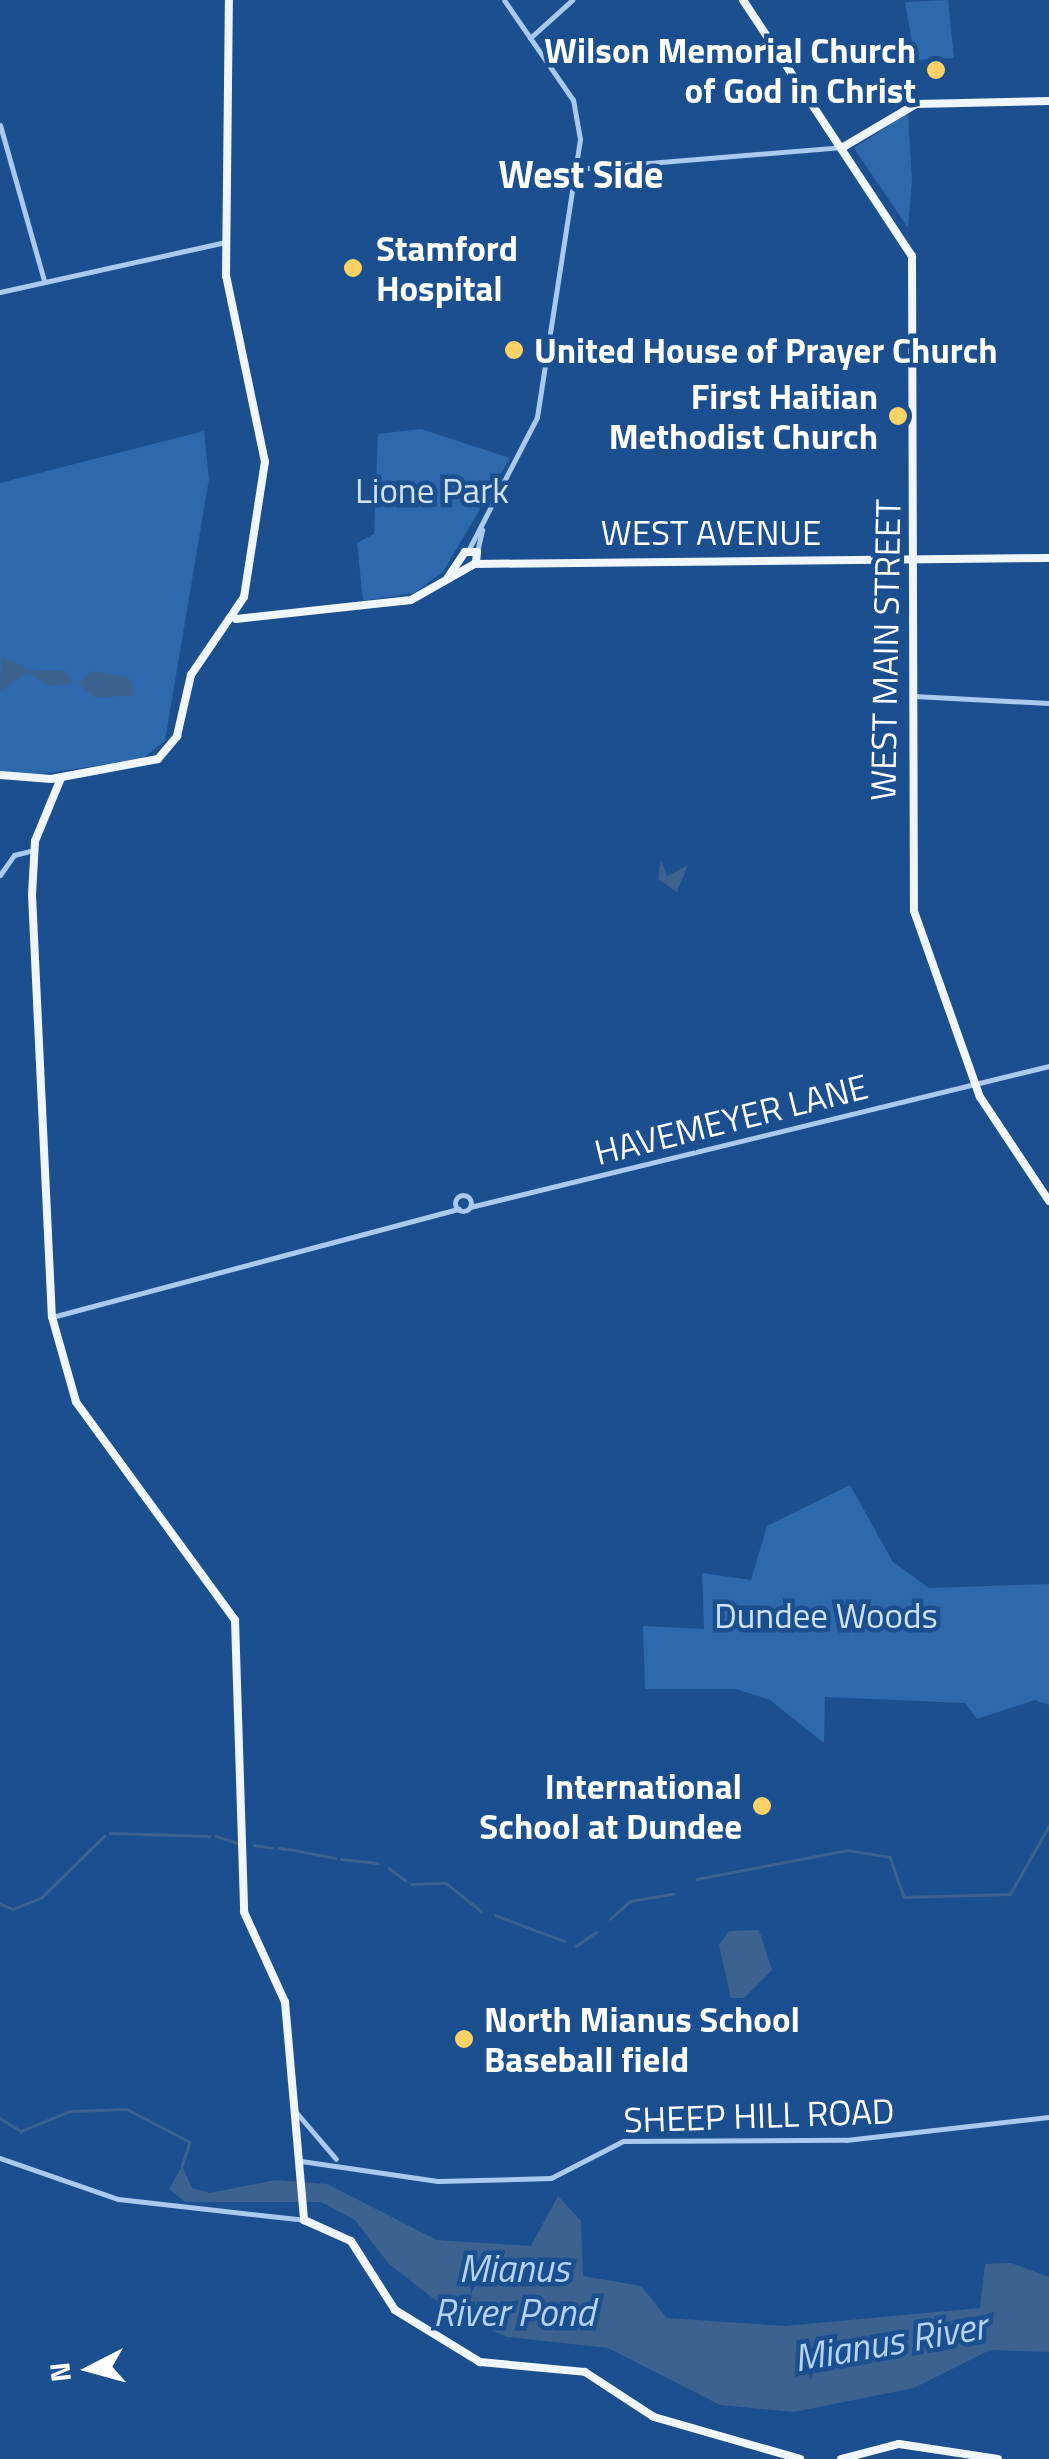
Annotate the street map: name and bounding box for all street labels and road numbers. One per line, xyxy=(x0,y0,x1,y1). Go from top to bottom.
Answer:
street label: WEST MAIN STREET xyxy=(861,499,909,801)
street label: WEST AVENUE xyxy=(601,511,821,553)
street label: HAVEMEYER LANE xyxy=(590,1065,872,1173)
street label: SHEEP HILL ROAD xyxy=(623,2089,895,2141)

